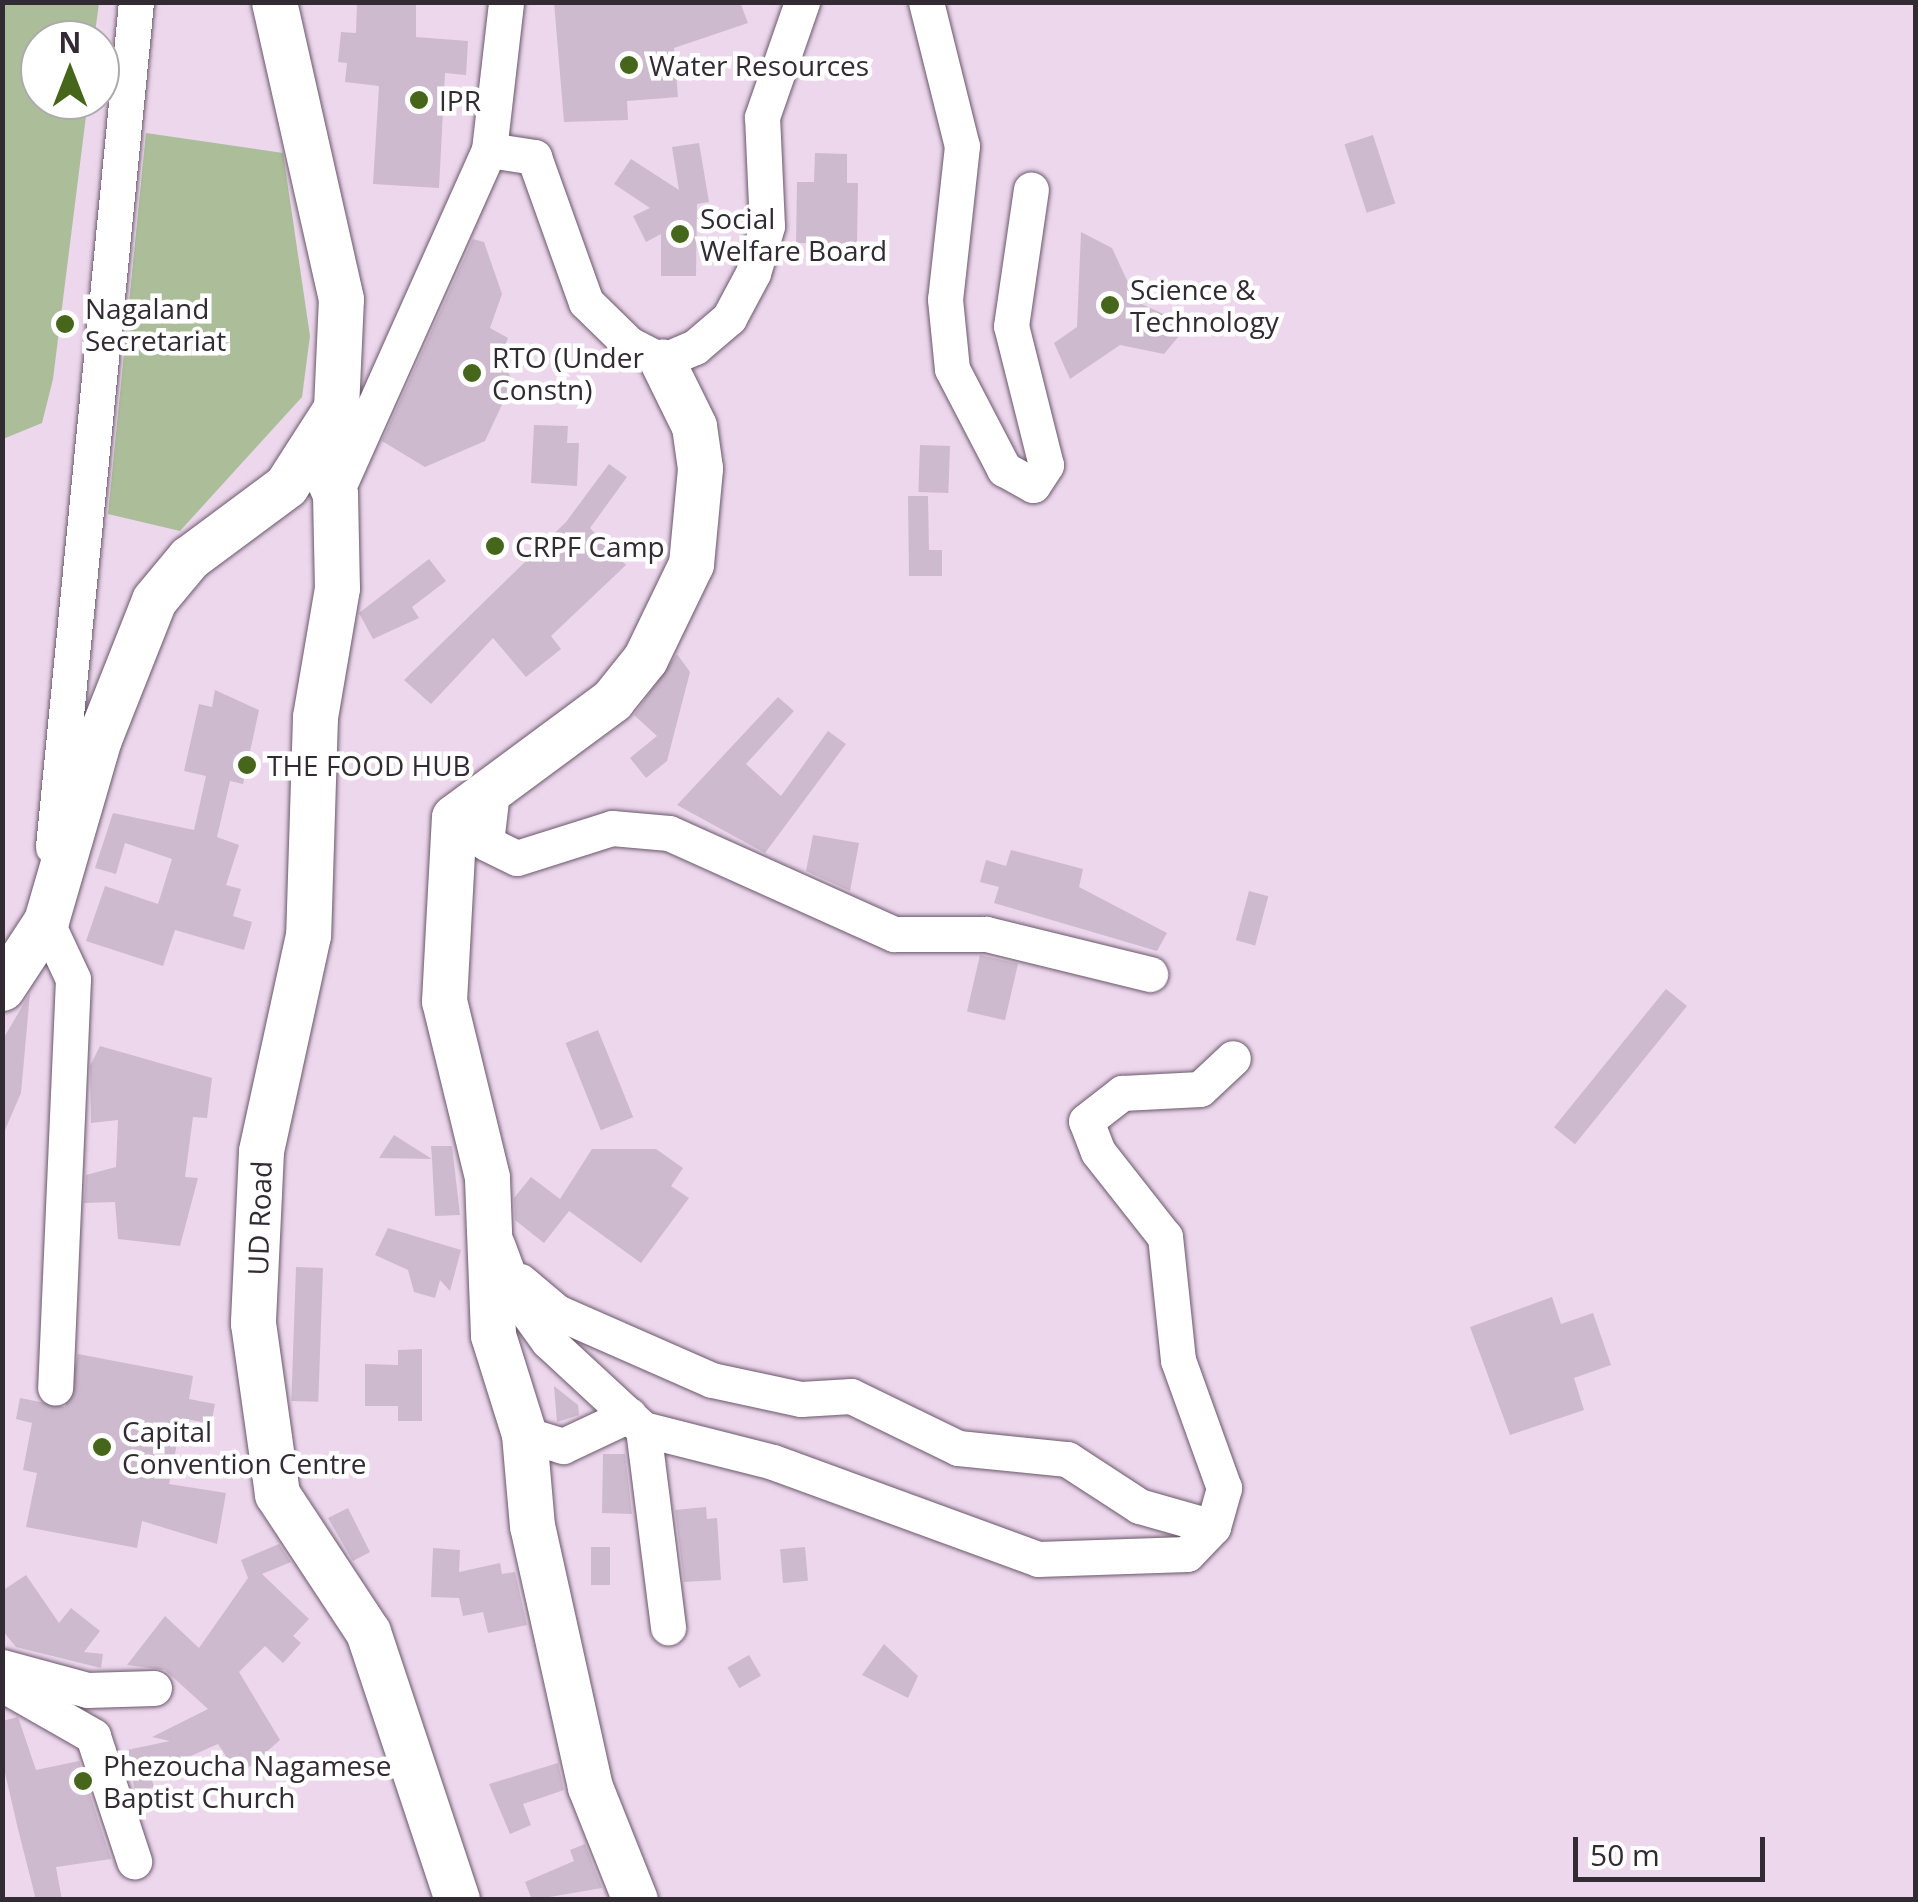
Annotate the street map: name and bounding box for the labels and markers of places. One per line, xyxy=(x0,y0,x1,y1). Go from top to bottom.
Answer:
place label: Water Resources xyxy=(649,48,869,82)
marker: Water Resources xyxy=(618,54,640,76)
place label: IPR xyxy=(439,83,481,117)
marker: IPR xyxy=(408,89,430,111)
place label: Social Welfare Board xyxy=(700,201,887,267)
marker: Social Welfare Board xyxy=(669,223,691,245)
place label: Science & Technology xyxy=(1130,272,1279,338)
place label: Nagaland Secretariat xyxy=(85,291,226,357)
marker: Science & Technology xyxy=(1099,294,1121,316)
marker: Nagaland Secretariat xyxy=(54,313,76,335)
place label: RTO (Under Constn) xyxy=(492,340,644,406)
marker: RTO (Under Constn) xyxy=(461,362,483,384)
place label: CRPF Camp xyxy=(515,529,665,563)
marker: CRPF Camp xyxy=(484,535,506,557)
place label: THE FOOD HUB xyxy=(267,748,471,782)
marker: THE FOOD HUB xyxy=(236,754,258,776)
place label: Capital Convention Centre xyxy=(122,1414,367,1480)
marker: Capital Convention Centre xyxy=(91,1436,113,1458)
place label: Phezoucha Nagamese Baptist Church xyxy=(103,1748,391,1814)
marker: Phezoucha Nagamese Baptist Church xyxy=(72,1770,94,1792)

